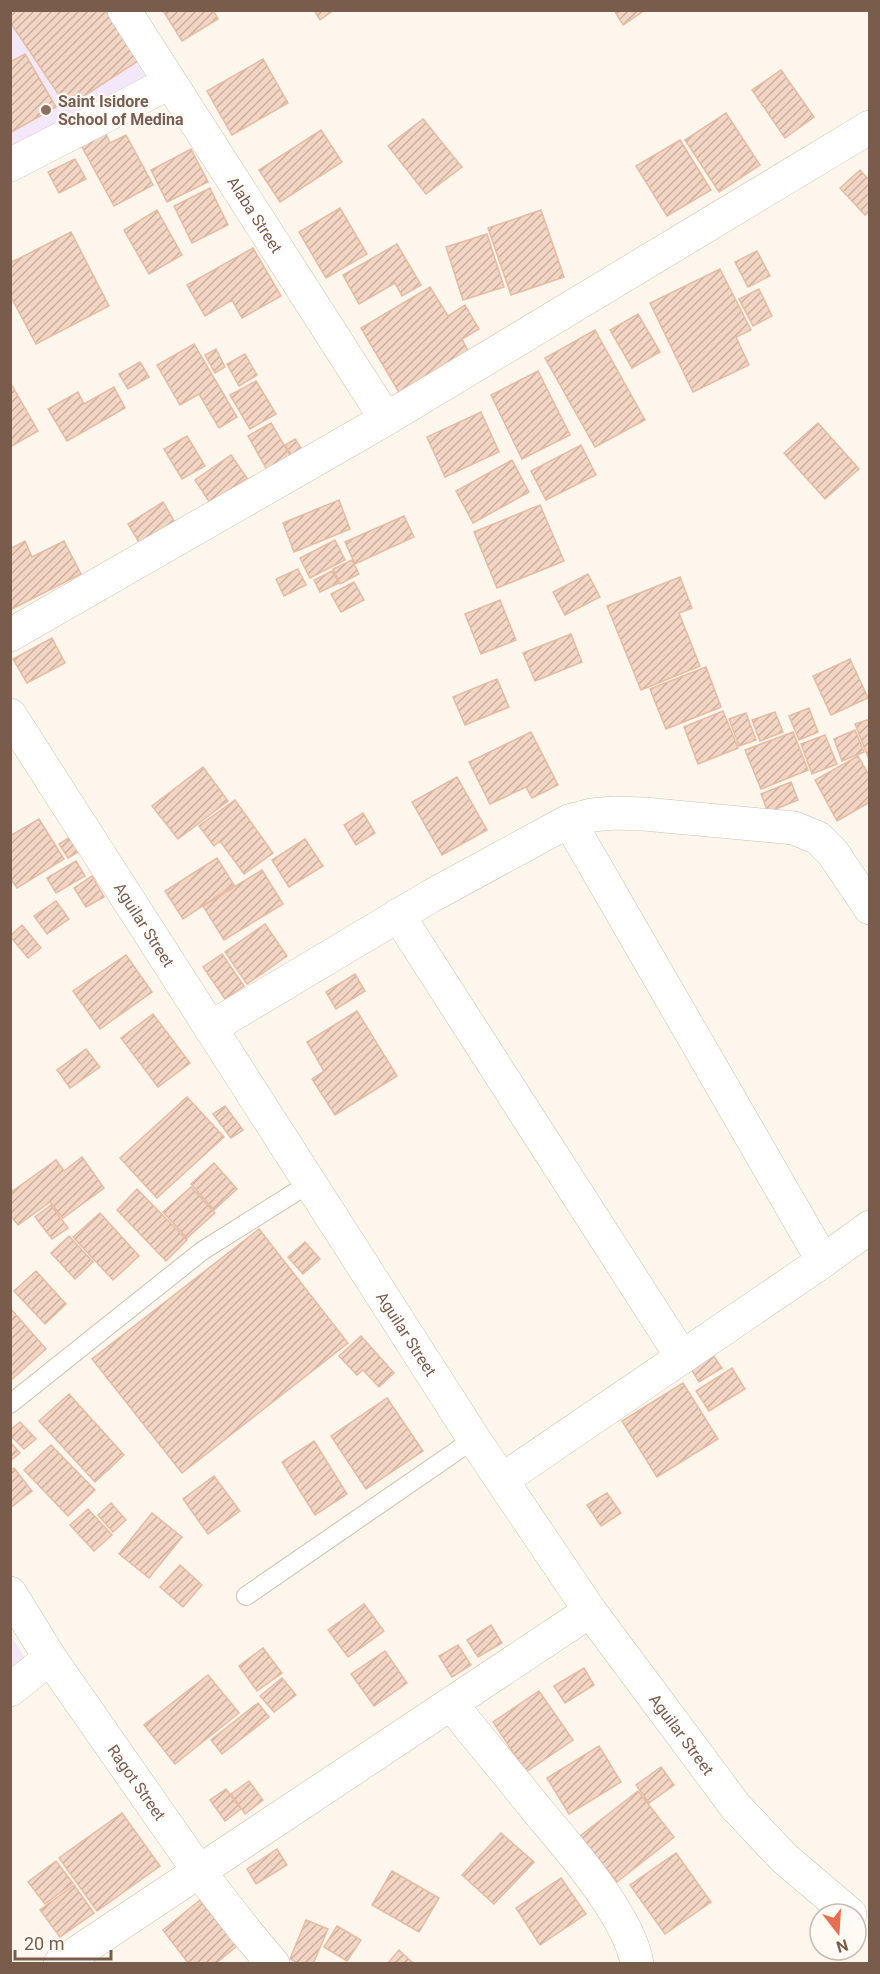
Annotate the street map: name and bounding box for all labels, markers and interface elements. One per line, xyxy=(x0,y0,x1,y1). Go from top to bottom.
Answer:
place label: Saint Isidore School of Medina xyxy=(58,92,184,129)
marker: Saint Isidore School of Medina xyxy=(39,103,53,117)
street label: Alaba Street xyxy=(223,173,286,257)
street label: Aguilar Street xyxy=(110,879,178,971)
street label: Aguilar Street xyxy=(372,1288,440,1380)
street label: Aguilar Street xyxy=(645,1690,718,1779)
street label: Ragot Street xyxy=(103,1741,169,1824)
north arrow xyxy=(808,1902,868,1962)
scale bar xyxy=(15,1923,111,1961)
text: 20 m xyxy=(24,1933,64,1954)
text: N xyxy=(834,1935,850,1957)

